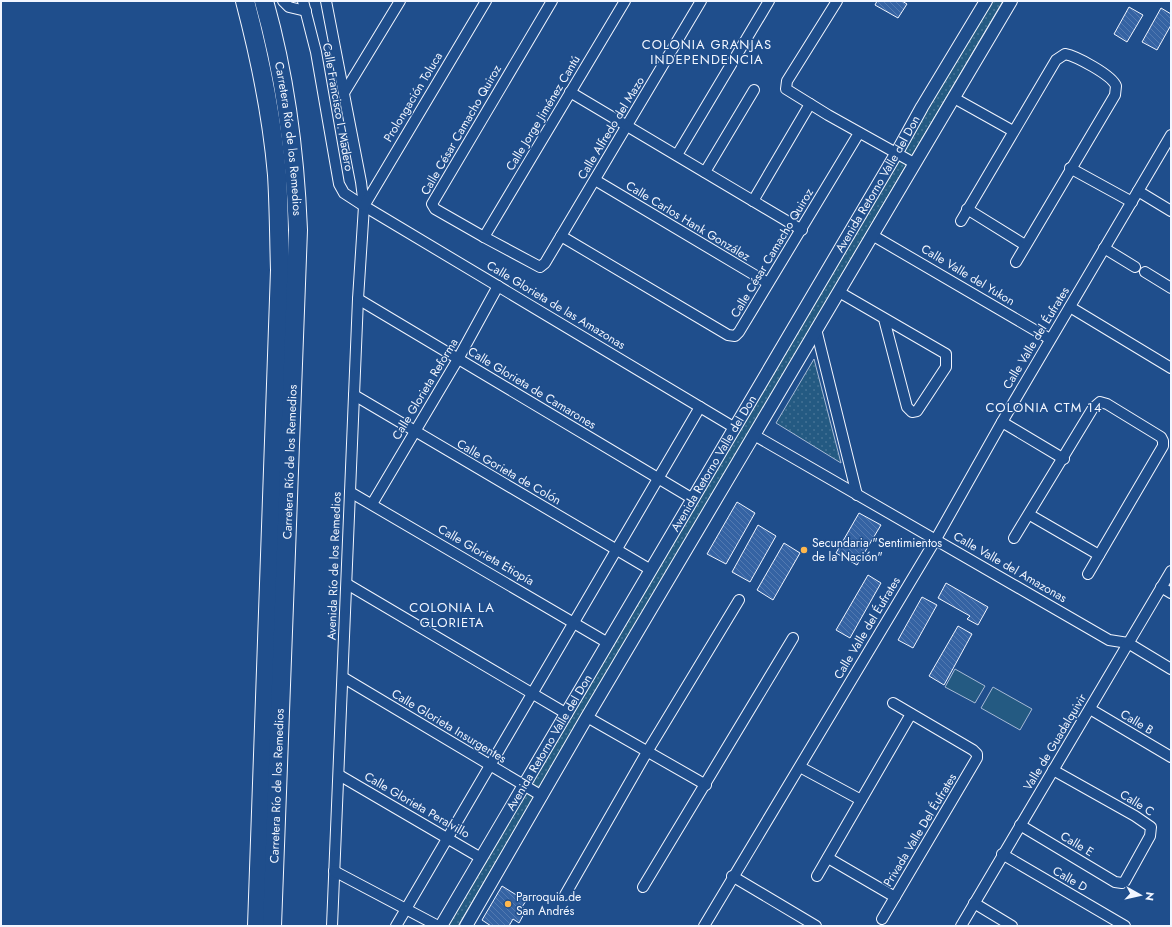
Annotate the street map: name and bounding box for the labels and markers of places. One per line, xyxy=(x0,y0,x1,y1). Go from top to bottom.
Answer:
place label: Secundaria "Sentimientos de la Nación" xyxy=(812,534,942,566)
marker: Secundaria "Sentimientos de la Nación" xyxy=(799,545,809,555)
place label: Parroquia de San Andrés xyxy=(516,888,581,920)
marker: Parroquia de San Andrés xyxy=(503,899,513,909)

